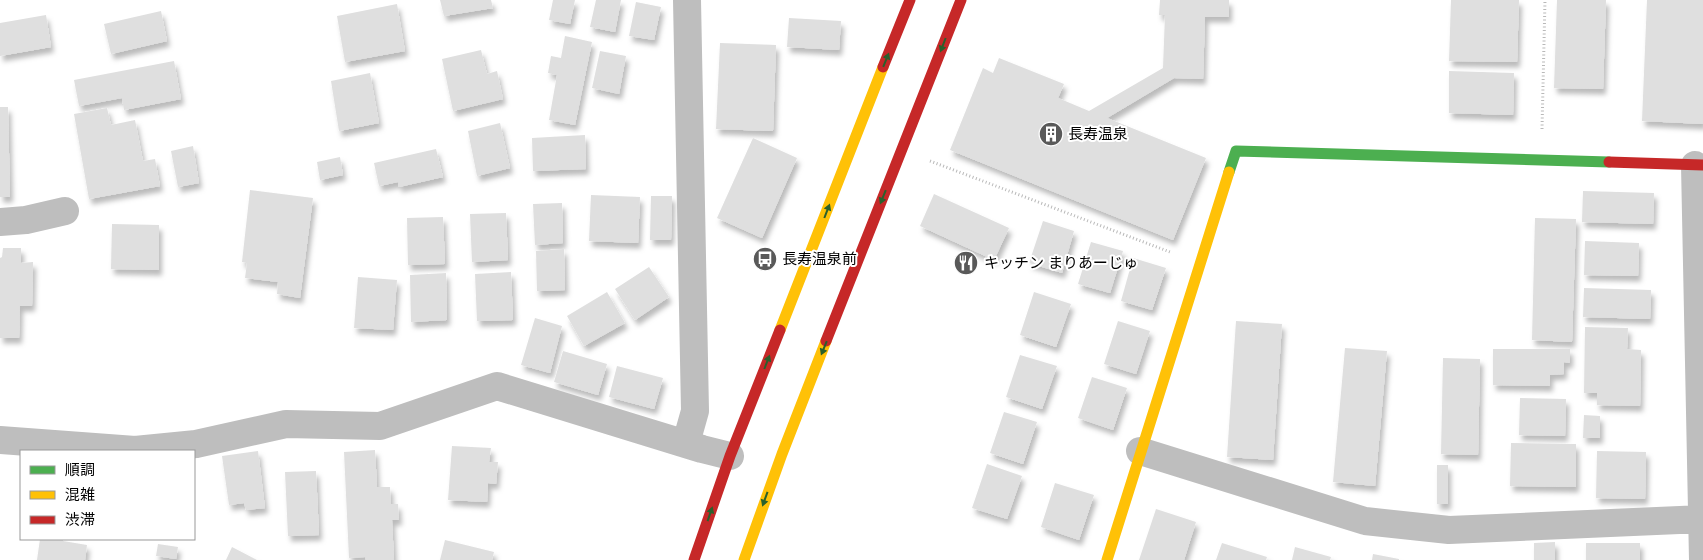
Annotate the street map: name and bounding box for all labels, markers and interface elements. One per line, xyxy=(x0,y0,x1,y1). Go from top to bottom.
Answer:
one-way arrow xyxy=(939,38,946,53)
one-way arrow xyxy=(883,52,891,67)
building icon: 長寿温泉 xyxy=(1038,121,1064,147)
place label: 長寿温泉 xyxy=(1068,125,1128,143)
one-way arrow xyxy=(879,190,887,204)
one-way arrow xyxy=(823,204,831,218)
bus stop icon: 長寿温泉前 xyxy=(752,246,778,272)
place label: 長寿温泉前 xyxy=(782,250,857,268)
restaurant icon: キッチン まりあーじゅ xyxy=(953,250,979,276)
place label: キッチン まりあーじゅ xyxy=(984,254,1138,272)
one-way arrow xyxy=(820,341,828,356)
one-way arrow xyxy=(763,354,771,369)
legend xyxy=(20,450,195,540)
text: 順調 xyxy=(65,461,95,479)
text: 混雑 xyxy=(65,486,95,504)
one-way arrow xyxy=(761,492,768,507)
one-way arrow xyxy=(706,506,714,521)
text: 渋滞 xyxy=(65,511,95,529)

